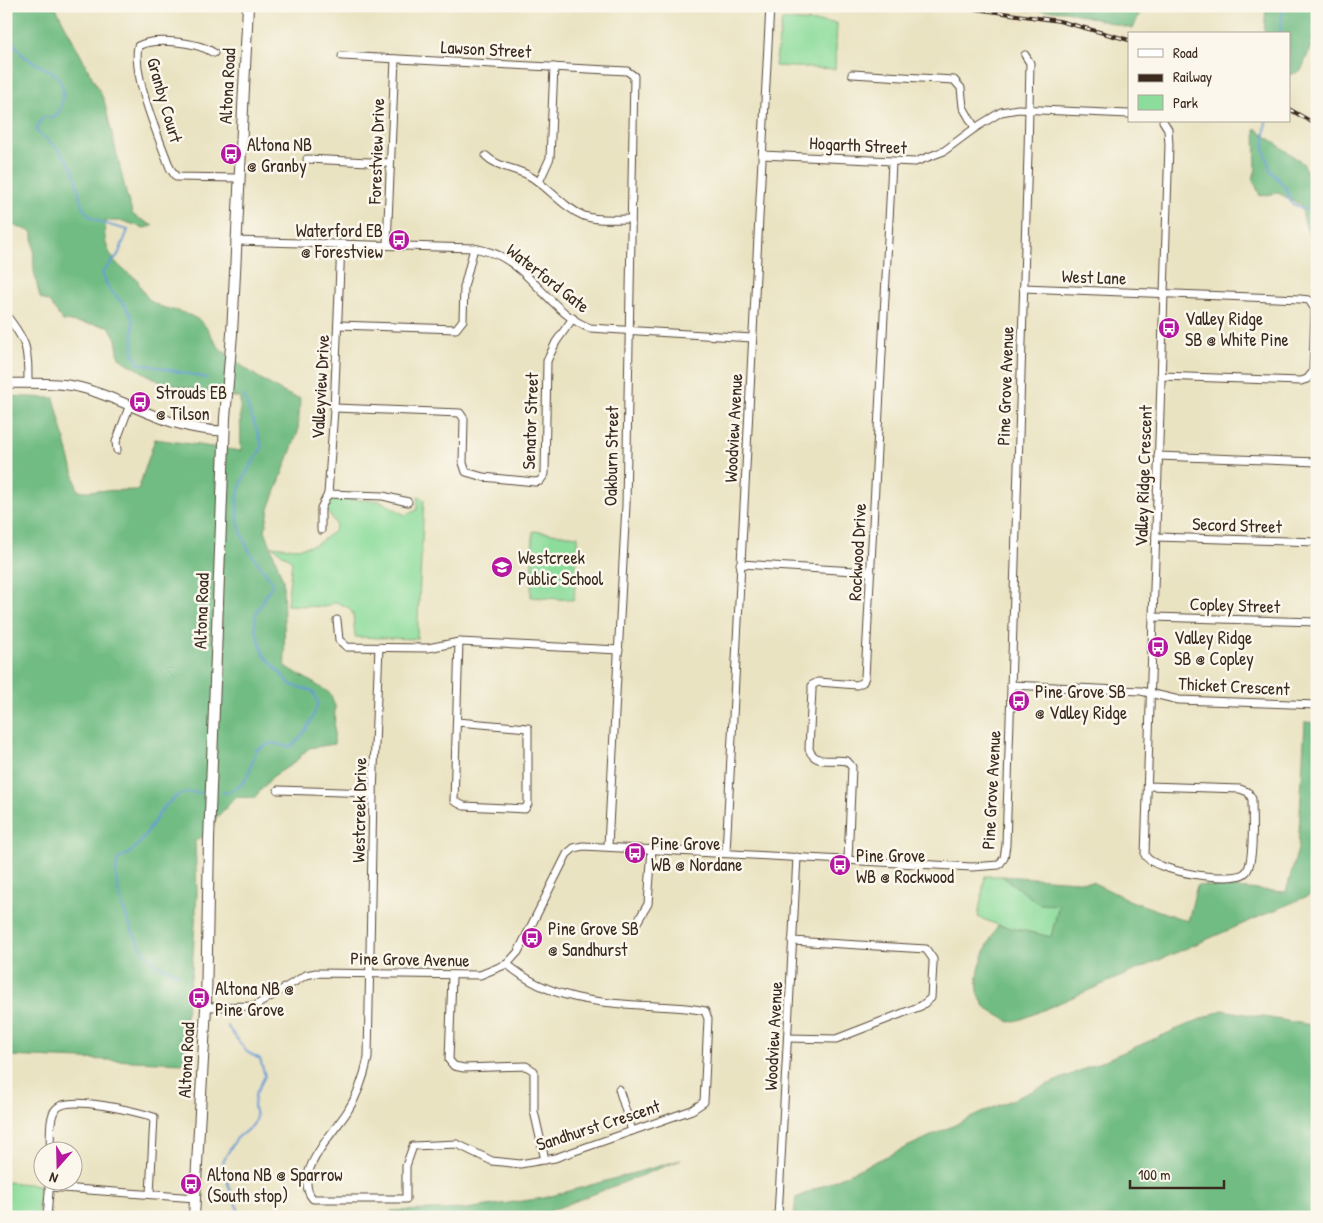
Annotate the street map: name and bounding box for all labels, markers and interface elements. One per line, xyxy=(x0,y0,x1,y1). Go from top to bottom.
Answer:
legend xyxy=(1128,32,1290,122)
street label: Lawson Street xyxy=(440,34,533,64)
text: Road xyxy=(1173,42,1198,63)
street label: Altona Road xyxy=(213,47,241,125)
street label: Granby Court xyxy=(141,55,189,146)
text: Railway xyxy=(1173,66,1212,87)
text: Park xyxy=(1173,92,1198,113)
street label: Forestview Drive xyxy=(362,98,390,205)
street label: Hogarth Street xyxy=(809,130,908,160)
place label: Altona NB @ Granby xyxy=(247,132,312,178)
bus stop icon: Altona NB @ Granby xyxy=(219,142,243,166)
place label: Waterford EB @ Forestview xyxy=(296,218,383,264)
bus stop icon: Waterford EB @ Forestview xyxy=(387,228,411,252)
street label: Waterford Gate xyxy=(501,238,595,318)
street label: West Lane xyxy=(1061,263,1127,291)
place label: Valley Ridge SB @ White Pine xyxy=(1185,306,1289,352)
bus stop icon: Valley Ridge SB @ White Pine xyxy=(1157,316,1181,340)
street label: Pine Grove Avenue xyxy=(990,326,1020,446)
street label: Valleyview Drive xyxy=(305,334,335,440)
street label: Senator Street xyxy=(516,371,544,470)
street label: Woodview Avenue xyxy=(718,373,748,483)
place label: Strouds EB @ Tilson xyxy=(156,380,227,426)
bus stop icon: Strouds EB @ Tilson xyxy=(128,390,152,414)
street label: Valley Ridge Crescent xyxy=(1128,404,1158,547)
street label: Oakburn Street xyxy=(598,405,624,506)
street label: Rockwood Drive xyxy=(842,503,872,601)
street label: Secord Street xyxy=(1192,511,1283,539)
place label: Westcreek Public School xyxy=(518,545,604,591)
school or university icon: Westcreek Public School xyxy=(490,555,514,579)
street label: Altona Road xyxy=(187,573,215,649)
street label: Copley Street xyxy=(1189,591,1281,619)
place label: Valley Ridge SB @ Copley xyxy=(1174,625,1254,671)
bus stop icon: Valley Ridge SB @ Copley xyxy=(1146,635,1170,659)
street label: Thicket Crescent xyxy=(1178,671,1291,701)
place label: Pine Grove SB @ Valley Ridge xyxy=(1035,679,1127,725)
bus stop icon: Pine Grove SB @ Valley Ridge xyxy=(1007,689,1031,713)
street label: Pine Grove Avenue xyxy=(975,730,1007,850)
street label: Westcreek Drive xyxy=(346,757,372,863)
place label: Pine Grove WB @ Nordane xyxy=(651,831,743,877)
bus stop icon: Pine Grove WB @ Nordane xyxy=(623,841,647,865)
place label: Pine Grove WB @ Rockwood xyxy=(856,843,954,889)
bus stop icon: Pine Grove WB @ Rockwood xyxy=(828,853,852,877)
place label: Pine Grove SB @ Sandhurst xyxy=(548,916,639,962)
bus stop icon: Pine Grove SB @ Sandhurst xyxy=(520,926,544,950)
street label: Pine Grove Avenue xyxy=(350,945,470,973)
place label: Altona NB @ Pine Grove xyxy=(215,976,294,1022)
street label: Woodview Avenue xyxy=(758,981,788,1091)
bus stop icon: Altona NB @ Pine Grove xyxy=(187,986,211,1010)
street label: Altona Road xyxy=(172,1021,200,1099)
street label: Sandhurst Crescent xyxy=(533,1093,664,1157)
north arrow xyxy=(32,1140,82,1190)
scale bar xyxy=(1130,1158,1224,1190)
place label: Altona NB @ Sparrow (South stop) xyxy=(207,1162,343,1208)
text: 100 m xyxy=(1138,1164,1171,1185)
text: N xyxy=(46,1168,60,1189)
bus stop icon: Altona NB @ Sparrow (South stop) xyxy=(179,1172,203,1196)

